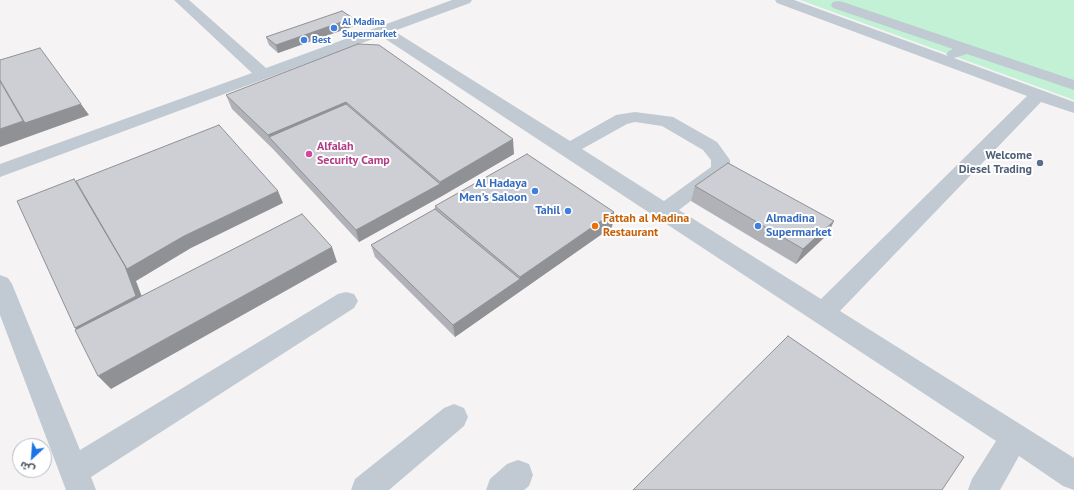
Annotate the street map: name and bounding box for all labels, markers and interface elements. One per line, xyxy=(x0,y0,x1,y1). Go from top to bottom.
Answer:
place label: Al Madina Supermarket xyxy=(342,16,397,40)
marker: Al Madina Supermarket xyxy=(329,23,339,33)
place label: Best xyxy=(312,34,331,46)
marker: Best xyxy=(299,35,309,45)
place label: Alfalah Security Camp xyxy=(317,140,390,168)
marker: Alfalah Security Camp xyxy=(304,149,314,159)
place label: Welcome Diesel Trading xyxy=(959,149,1032,177)
marker: Welcome Diesel Trading xyxy=(1035,158,1045,168)
place label: Al Hadaya Men's Saloon xyxy=(459,177,527,205)
marker: Al Hadaya Men's Saloon xyxy=(530,186,540,196)
place label: Tahil xyxy=(535,204,560,218)
marker: Tahil xyxy=(563,206,573,216)
place label: Fattah al Madina Restaurant xyxy=(603,212,689,240)
place label: Almadina Supermarket xyxy=(766,212,831,240)
marker: Fattah al Madina Restaurant xyxy=(590,221,600,231)
marker: Almadina Supermarket xyxy=(753,221,763,231)
north arrow xyxy=(12,438,52,478)
text: ش xyxy=(17,458,37,477)

